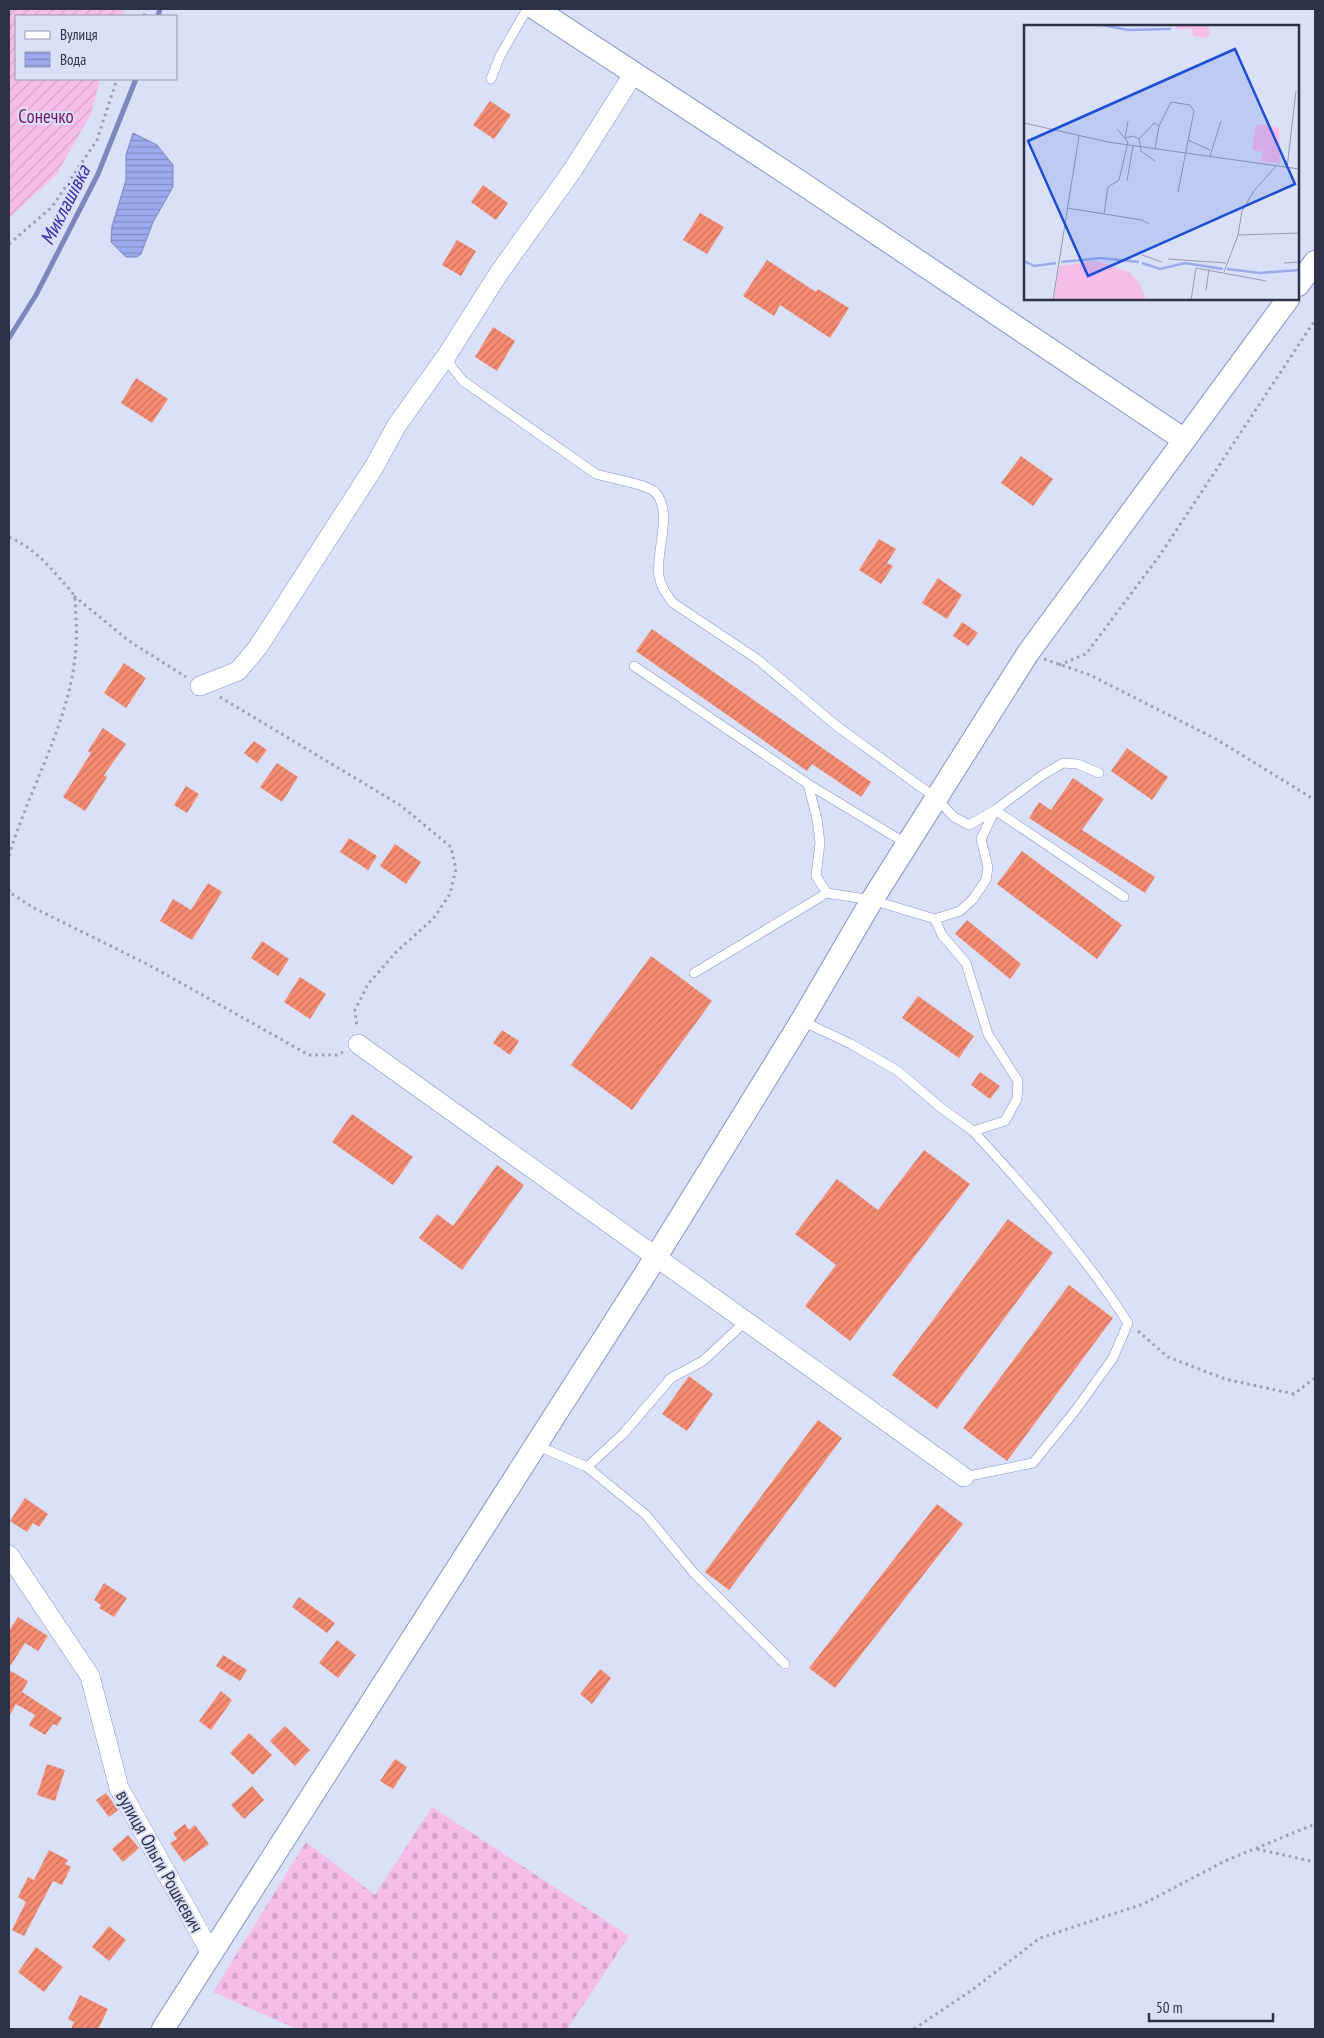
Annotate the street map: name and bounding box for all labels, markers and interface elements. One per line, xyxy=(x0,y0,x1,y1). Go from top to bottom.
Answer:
legend xyxy=(15,15,178,80)
text: Вулиця xyxy=(60,25,98,44)
inset map xyxy=(1024,25,1299,300)
text: Вода xyxy=(60,50,86,69)
park label: Сонечко xyxy=(18,104,74,128)
water label: Миклашівка xyxy=(34,160,97,249)
street label: вулиця Ольги Рошкевич xyxy=(111,1785,209,1937)
scale bar xyxy=(1149,1990,1273,2022)
text: 50 m xyxy=(1156,1998,1182,2017)

